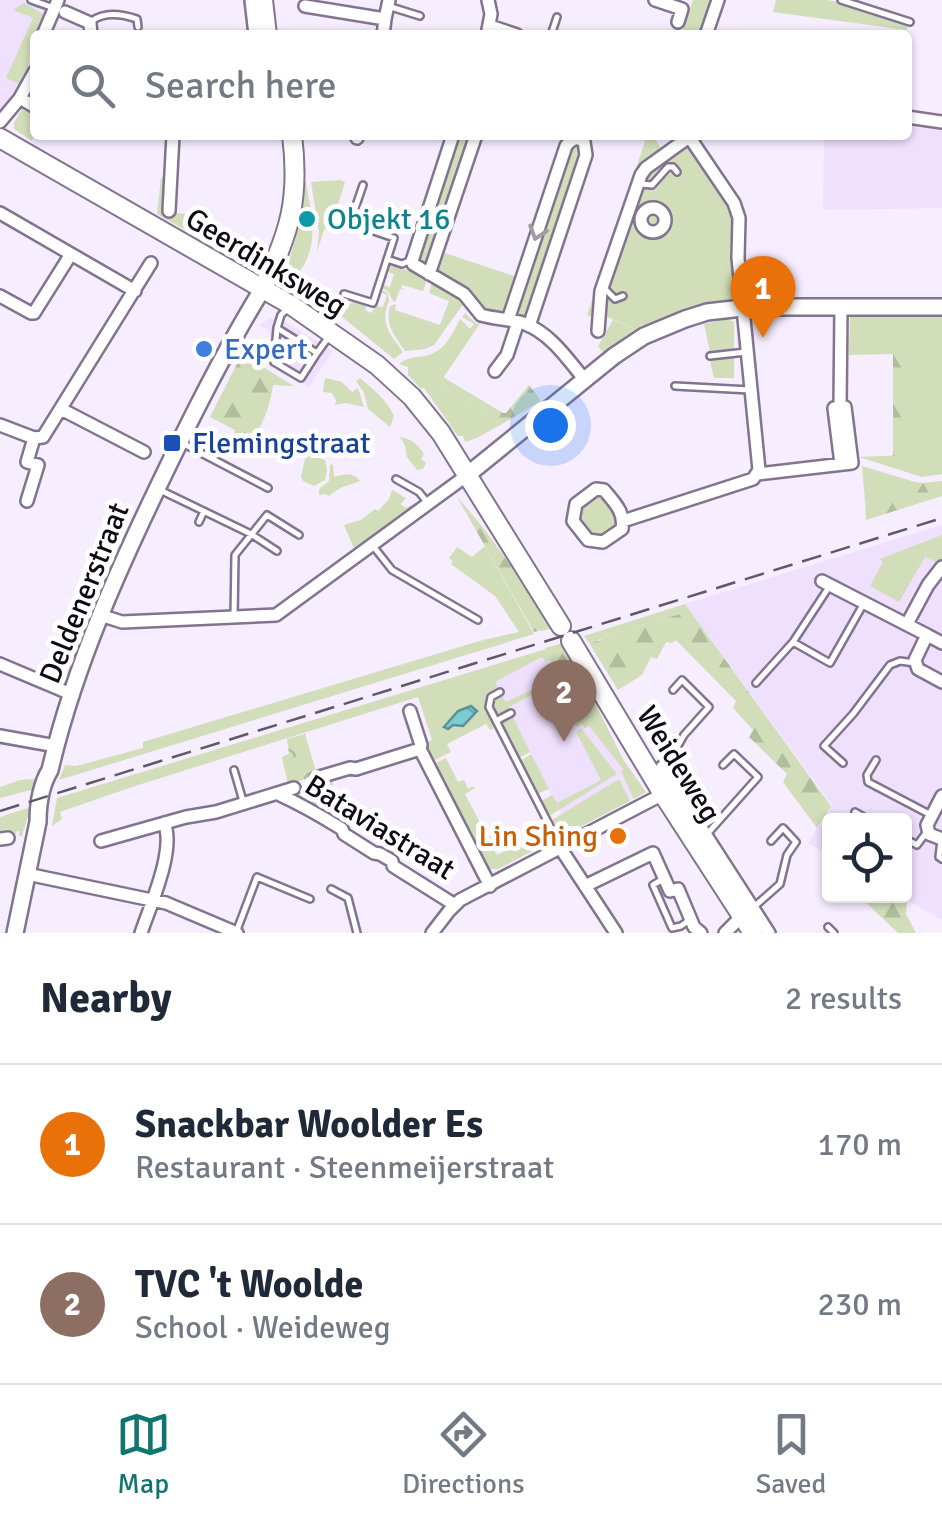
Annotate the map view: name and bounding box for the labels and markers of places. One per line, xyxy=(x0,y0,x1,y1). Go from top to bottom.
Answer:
place label: Objekt 16 xyxy=(327,201,450,238)
marker: Objekt 16 xyxy=(296,208,318,230)
pin: 1 xyxy=(730,255,796,338)
place label: Expert xyxy=(224,331,308,368)
marker: Expert xyxy=(193,338,215,360)
place label: Flemingstraat xyxy=(192,425,370,462)
marker: Flemingstraat xyxy=(161,432,183,454)
pin: 2 xyxy=(532,660,596,742)
place label: Lin Shing xyxy=(478,818,598,855)
marker: Lin Shing xyxy=(607,825,629,847)

